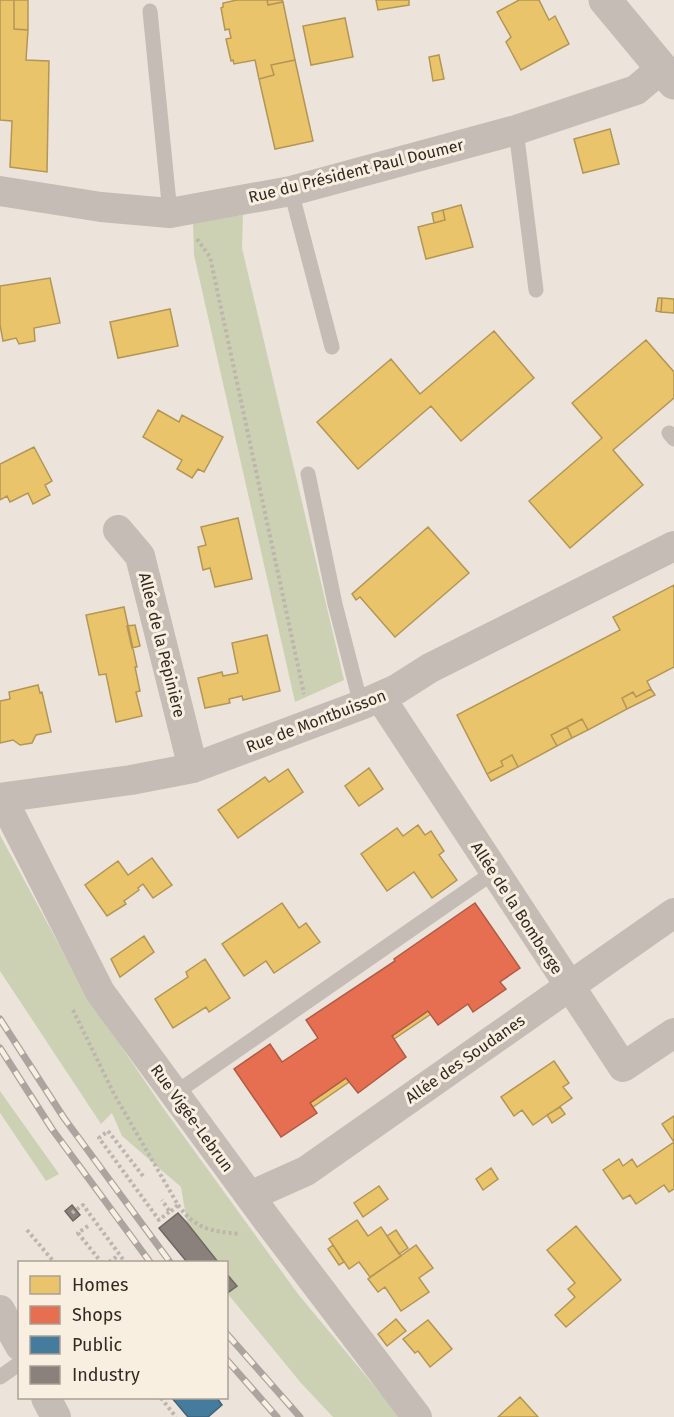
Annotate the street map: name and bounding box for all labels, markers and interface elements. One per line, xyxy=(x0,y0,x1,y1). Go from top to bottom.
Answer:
street label: Rue du Président Paul Doumer xyxy=(246,135,466,207)
street label: Allée de la Pépinière xyxy=(135,571,189,719)
street label: Rue de Montbuisson xyxy=(243,686,389,756)
street label: Allée de la Bomberge xyxy=(467,838,567,978)
street label: Allée des Soudanes xyxy=(402,1011,528,1107)
street label: Rue Vigée-Lebrun xyxy=(147,1061,237,1175)
legend xyxy=(18,1261,228,1399)
text: Homes xyxy=(72,1274,128,1296)
text: Shops xyxy=(72,1304,122,1326)
text: Public xyxy=(72,1334,122,1356)
text: Industry xyxy=(72,1364,140,1386)

